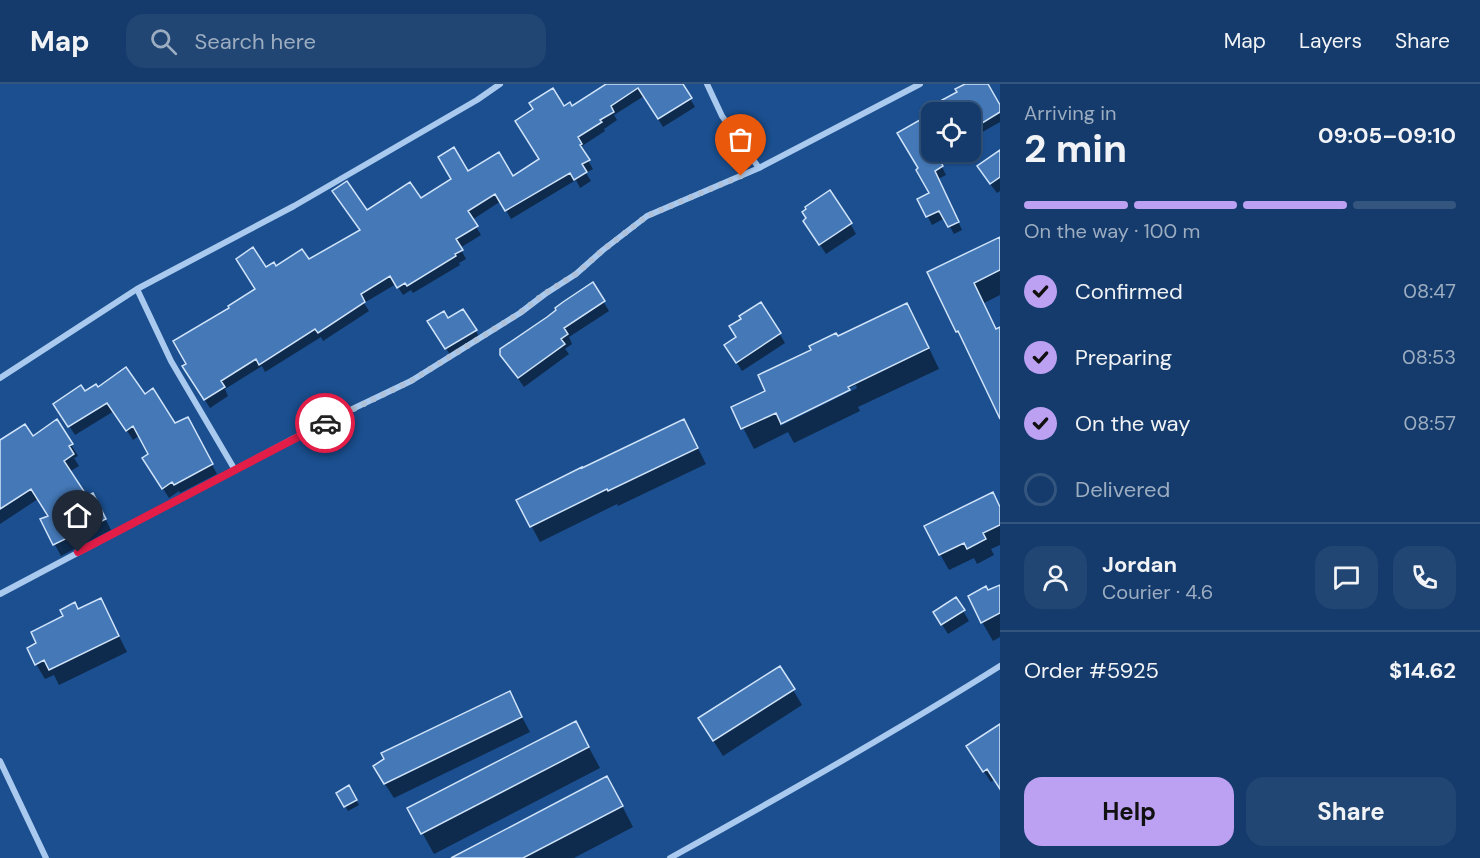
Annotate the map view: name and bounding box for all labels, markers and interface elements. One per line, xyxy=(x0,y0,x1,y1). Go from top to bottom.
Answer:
search box xyxy=(126,14,546,68)
text: Map xyxy=(30,23,90,60)
icon: search xyxy=(147,25,180,58)
text: Search here xyxy=(195,27,316,56)
text: Map xyxy=(1224,27,1266,55)
text: Layers xyxy=(1299,27,1362,55)
text: Share xyxy=(1395,27,1450,55)
text: Arriving in xyxy=(1024,100,1116,126)
map controls xyxy=(921,102,981,162)
button: locate xyxy=(921,102,981,162)
pin xyxy=(715,114,766,176)
text: 09:05–09:10 xyxy=(1318,121,1456,150)
icon: bag xyxy=(724,123,757,156)
text: 2 min xyxy=(1024,123,1127,174)
text: On the way · 100 m xyxy=(1024,218,1200,244)
icon: check xyxy=(1024,275,1057,308)
text: Confirmed xyxy=(1075,277,1183,306)
text: 08:47 xyxy=(1403,278,1456,304)
icon: check xyxy=(1024,341,1057,374)
text: Preparing xyxy=(1075,343,1172,372)
text: 08:53 xyxy=(1402,344,1456,370)
courier xyxy=(295,393,355,453)
icon: car xyxy=(309,407,342,440)
icon: check xyxy=(1024,407,1057,440)
text: On the way xyxy=(1075,409,1190,438)
text: 08:57 xyxy=(1404,410,1456,436)
text: Delivered xyxy=(1075,475,1170,504)
pin xyxy=(52,490,103,552)
icon: home xyxy=(61,499,94,532)
button: person xyxy=(1024,546,1087,609)
button: chat xyxy=(1315,546,1378,609)
button: phone xyxy=(1393,546,1456,609)
text: Jordan xyxy=(1102,550,1177,579)
text: Courier · 4.6 xyxy=(1102,579,1213,605)
text: Order #5925 xyxy=(1024,656,1159,685)
text: $14.62 xyxy=(1389,656,1456,685)
button: Help xyxy=(1024,777,1234,846)
button: Share xyxy=(1246,777,1456,846)

